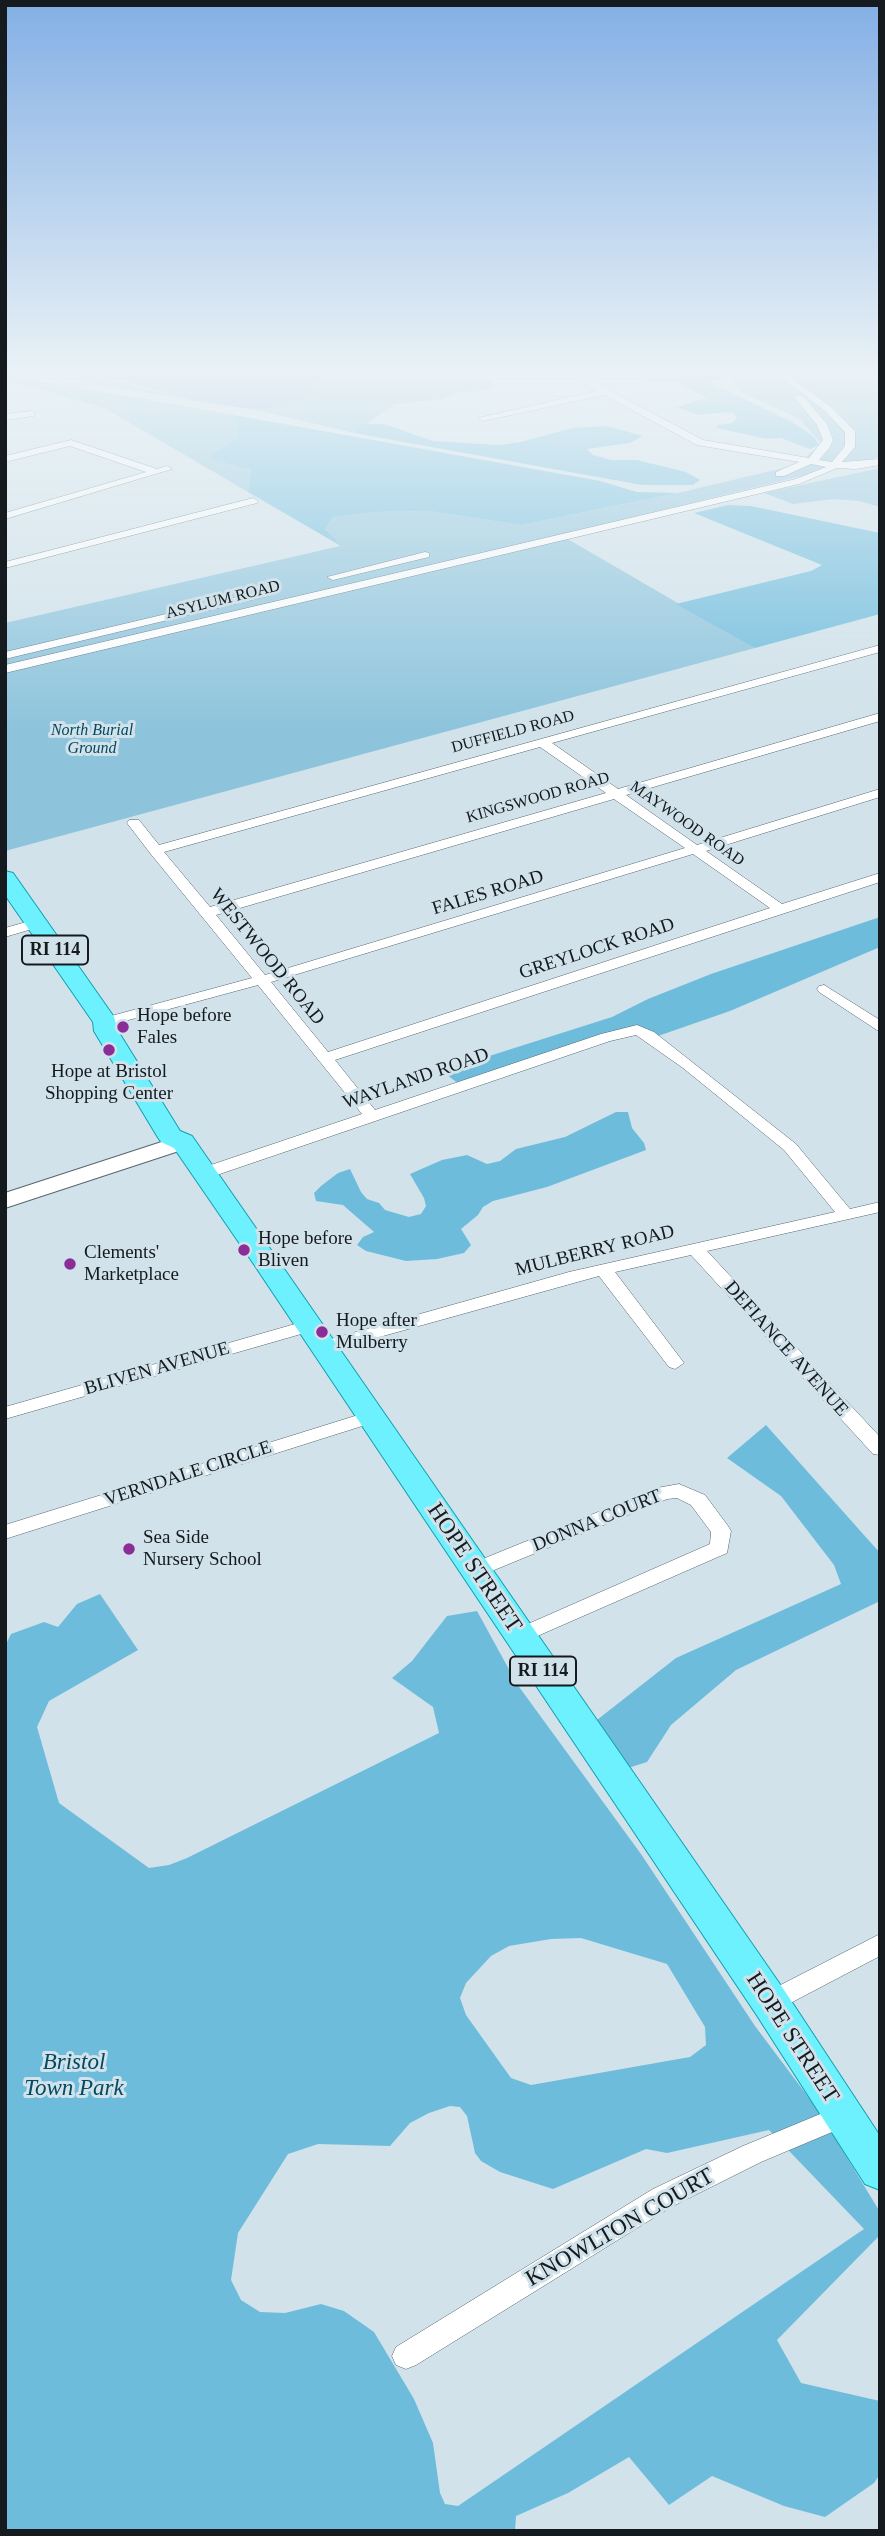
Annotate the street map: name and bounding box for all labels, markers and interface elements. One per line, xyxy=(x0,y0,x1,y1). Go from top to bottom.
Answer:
street label: ASYLUM ROAD xyxy=(164,577,282,623)
street label: DUFFIELD ROAD xyxy=(449,706,577,758)
park label: North Burial Ground xyxy=(51,721,133,759)
street label: KINGSWOOD ROAD xyxy=(464,768,612,828)
street label: MAYWOOD ROAD xyxy=(626,777,748,871)
street label: FALES ROAD xyxy=(430,865,546,921)
street label: WESTWOOD ROAD xyxy=(205,884,329,1030)
street label: GREYLOCK ROAD xyxy=(516,913,678,985)
road number: RI 114 xyxy=(22,936,88,965)
place label: Hope before Fales xyxy=(137,1005,231,1049)
marker: Hope before Fales xyxy=(115,1019,131,1035)
marker: Hope at Bristol Shopping Center xyxy=(101,1042,117,1058)
street label: WAYLAND ROAD xyxy=(340,1043,492,1115)
place label: Hope at Bristol Shopping Center xyxy=(45,1061,173,1105)
street label: MULBERRY ROAD xyxy=(513,1220,677,1282)
place label: Hope before Bliven xyxy=(258,1228,352,1272)
place label: Clements' Marketplace xyxy=(84,1242,179,1286)
marker: Hope before Bliven xyxy=(236,1242,252,1258)
marker: Clements' Marketplace xyxy=(62,1256,78,1272)
street label: DEFIANCE AVENUE xyxy=(719,1277,853,1421)
place label: Hope after Mulberry xyxy=(336,1310,417,1354)
marker: Hope after Mulberry xyxy=(314,1324,330,1340)
street label: BLIVEN AVENUE xyxy=(82,1337,232,1401)
street label: VERNDALE CIRCLE xyxy=(101,1436,275,1512)
street label: DONNA COURT xyxy=(529,1485,665,1557)
street label: HOPE STREET xyxy=(421,1498,527,1638)
place label: Sea Side Nursery School xyxy=(143,1527,262,1571)
marker: Sea Side Nursery School xyxy=(121,1541,137,1557)
road number: RI 114 xyxy=(510,1656,576,1686)
street label: HOPE STREET xyxy=(740,1968,844,2108)
park label: Bristol Town Park xyxy=(24,2049,124,2103)
street label: KNOWLTON COURT xyxy=(521,2163,719,2293)

